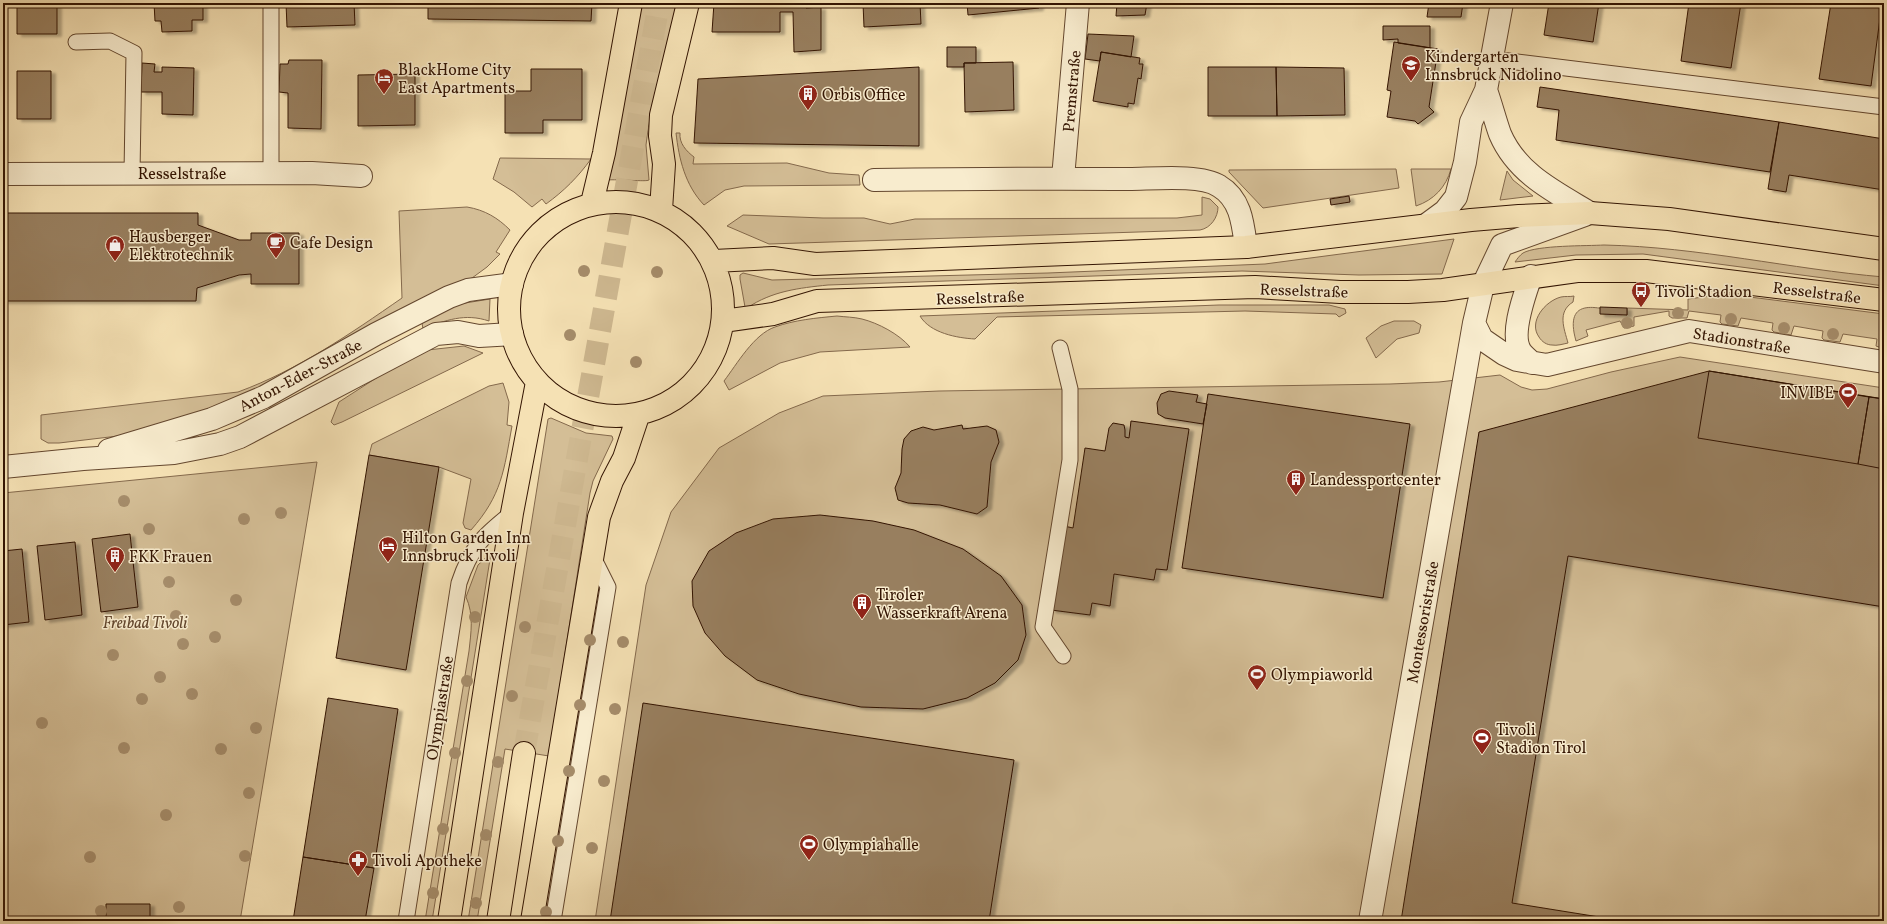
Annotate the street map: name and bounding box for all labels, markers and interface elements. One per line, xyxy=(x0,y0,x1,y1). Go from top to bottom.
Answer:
place label: Kindergarten Innsbruck Nidolino xyxy=(1425,47,1562,87)
street label: Premstraße xyxy=(1058,49,1088,133)
school or university icon: Kindergarten Innsbruck Nidolino xyxy=(1400,54,1422,82)
place label: BlackHome City East Apartments xyxy=(398,60,515,100)
hotel icon: BlackHome City East Apartments xyxy=(373,67,395,95)
building icon: Orbis Office xyxy=(797,83,819,111)
place label: Orbis Office xyxy=(822,85,906,107)
street label: Resselstraße xyxy=(138,164,226,186)
place label: Hausberger Elektrotechnik xyxy=(129,227,233,267)
cafe icon: Cafe Design xyxy=(265,231,287,259)
place label: Cafe Design xyxy=(290,233,373,255)
shop icon: Hausberger Elektrotechnik xyxy=(104,234,126,262)
street label: Resselstraße xyxy=(1771,278,1862,310)
street label: Resselstraße xyxy=(1259,279,1349,305)
bus stop icon: Tivoli Stadion xyxy=(1630,280,1652,308)
place label: Tivoli Stadion xyxy=(1655,282,1752,304)
street label: Resselstraße xyxy=(935,286,1025,312)
street label: Stadionstraße xyxy=(1691,323,1792,361)
street label: Anton-Eder-Straße xyxy=(236,335,366,419)
sports icon: INVIBE xyxy=(1837,381,1859,409)
place label: INVIBE xyxy=(1780,383,1834,405)
building icon: Landessportcenter xyxy=(1285,468,1307,496)
place label: Landessportcenter xyxy=(1310,470,1441,492)
place label: Hilton Garden Inn Innsbruck Tivoli xyxy=(402,528,531,568)
hotel icon: Hilton Garden Inn Innsbruck Tivoli xyxy=(377,535,399,563)
building icon: FKK Frauen xyxy=(104,545,126,573)
place label: FKK Frauen xyxy=(129,547,212,569)
street label: Montessoristraße xyxy=(1402,560,1446,685)
place label: Tiroler Wasserkraft Arena xyxy=(876,585,1008,625)
building icon: Tiroler Wasserkraft Arena xyxy=(851,592,873,620)
park label: Freibad Tivoli xyxy=(103,613,188,635)
street label: Olympiastraße xyxy=(422,654,460,762)
sports icon: Olympiaworld xyxy=(1246,663,1268,691)
place label: Olympiaworld xyxy=(1271,665,1373,687)
place label: Tivoli Stadion Tirol xyxy=(1496,720,1586,760)
sports icon: Tivoli Stadion Tirol xyxy=(1471,727,1493,755)
sports icon: Olympiahalle xyxy=(798,833,820,861)
place label: Olympiahalle xyxy=(823,835,919,857)
pharmacy icon: Tivoli Apotheke xyxy=(347,849,369,877)
place label: Tivoli Apotheke xyxy=(372,851,482,873)

